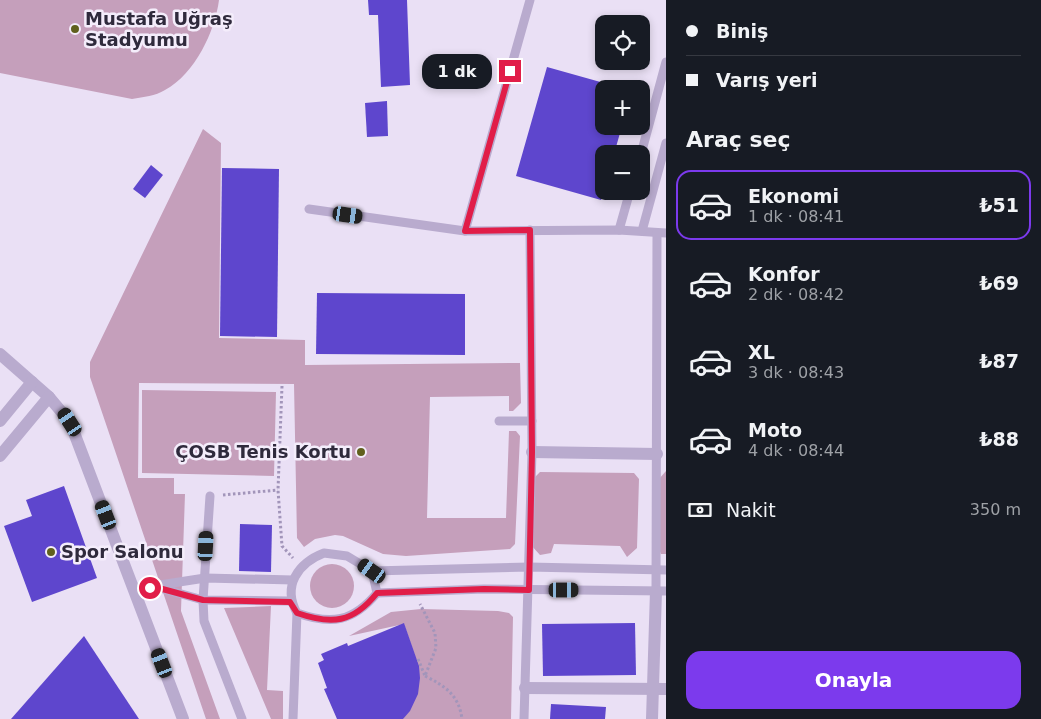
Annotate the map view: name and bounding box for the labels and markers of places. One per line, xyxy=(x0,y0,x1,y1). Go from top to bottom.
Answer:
place label: Mustafa Uğraş Stadyumu xyxy=(85,8,233,50)
marker: Mustafa Uğraş Stadyumu xyxy=(69,23,81,35)
place label: ÇOSB Tenis Kortu xyxy=(175,441,351,462)
marker: ÇOSB Tenis Kortu xyxy=(355,446,367,458)
place label: Spor Salonu xyxy=(61,541,184,562)
marker: Spor Salonu xyxy=(45,546,57,558)

